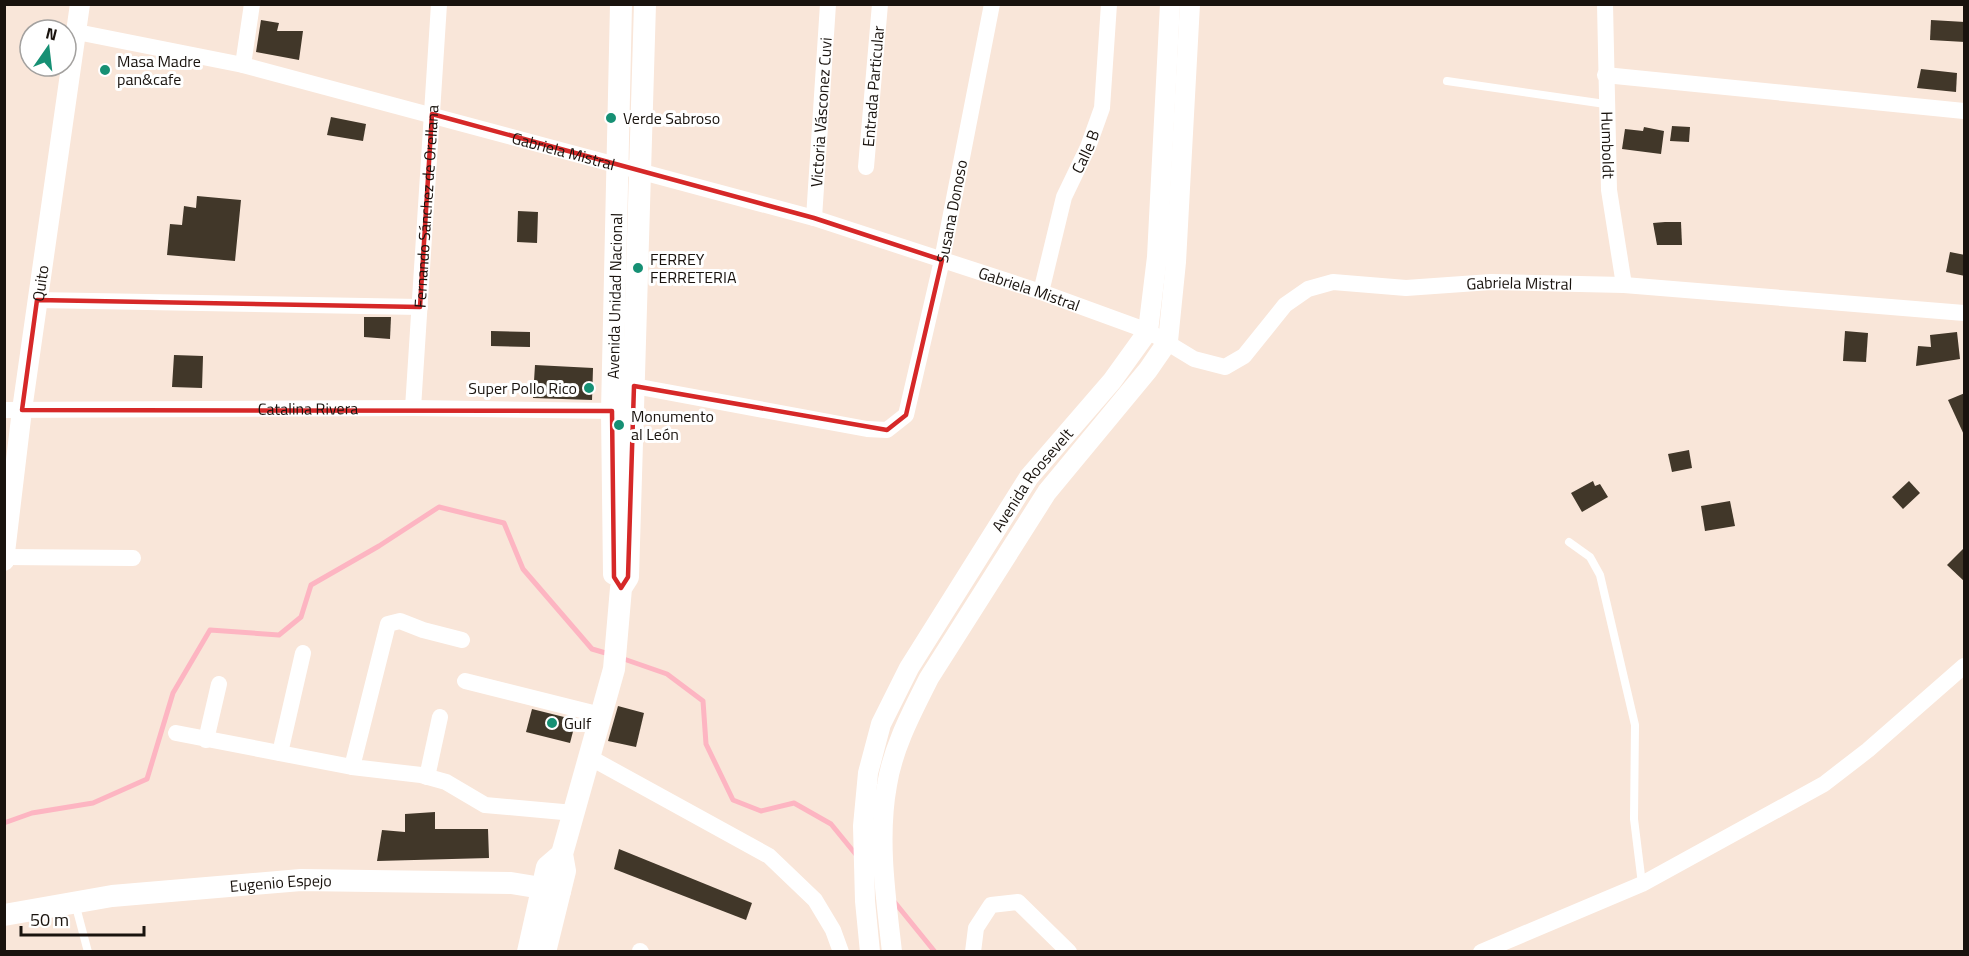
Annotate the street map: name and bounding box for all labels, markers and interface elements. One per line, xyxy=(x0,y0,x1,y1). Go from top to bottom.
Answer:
north arrow xyxy=(18,18,78,78)
text: N xyxy=(43,20,60,46)
street label: Entrada Particular xyxy=(856,24,890,148)
street label: Victoria Vásconez Cuvi xyxy=(804,37,838,188)
place label: Masa Madre pan&cafe xyxy=(117,49,201,91)
marker: Masa Madre pan&cafe xyxy=(98,63,112,77)
street label: Fernando Sánchez de Orellana xyxy=(407,104,444,309)
place label: Verde Sabroso xyxy=(623,106,720,130)
marker: Verde Sabroso xyxy=(604,111,618,125)
street label: Humboldt xyxy=(1595,111,1621,179)
street label: Gabriela Mistral xyxy=(509,126,618,176)
street label: Calle B xyxy=(1065,126,1105,177)
street label: Susana Donoso xyxy=(930,158,973,265)
street label: Avenida Unidad Nacional xyxy=(601,213,628,379)
place label: FERREY FERRETERIA xyxy=(650,247,737,289)
street label: Gabriela Mistral xyxy=(975,260,1084,317)
marker: FERREY FERRETERIA xyxy=(631,261,645,275)
street label: Quito xyxy=(26,264,55,303)
street label: Gabriela Mistral xyxy=(1465,270,1573,296)
place label: Super Pollo Rico xyxy=(468,376,577,400)
marker: Super Pollo Rico xyxy=(582,381,596,395)
street label: Catalina Rivera xyxy=(258,396,358,421)
place label: Monumento al León xyxy=(631,404,714,446)
marker: Monumento al León xyxy=(612,418,626,432)
street label: Avenida Roosevelt xyxy=(986,422,1079,536)
place label: Gulf xyxy=(564,711,592,735)
marker: Gulf xyxy=(545,716,559,730)
street label: Eugenio Espejo xyxy=(229,868,332,898)
scale bar xyxy=(21,899,144,937)
text: 50 m xyxy=(30,906,69,933)

